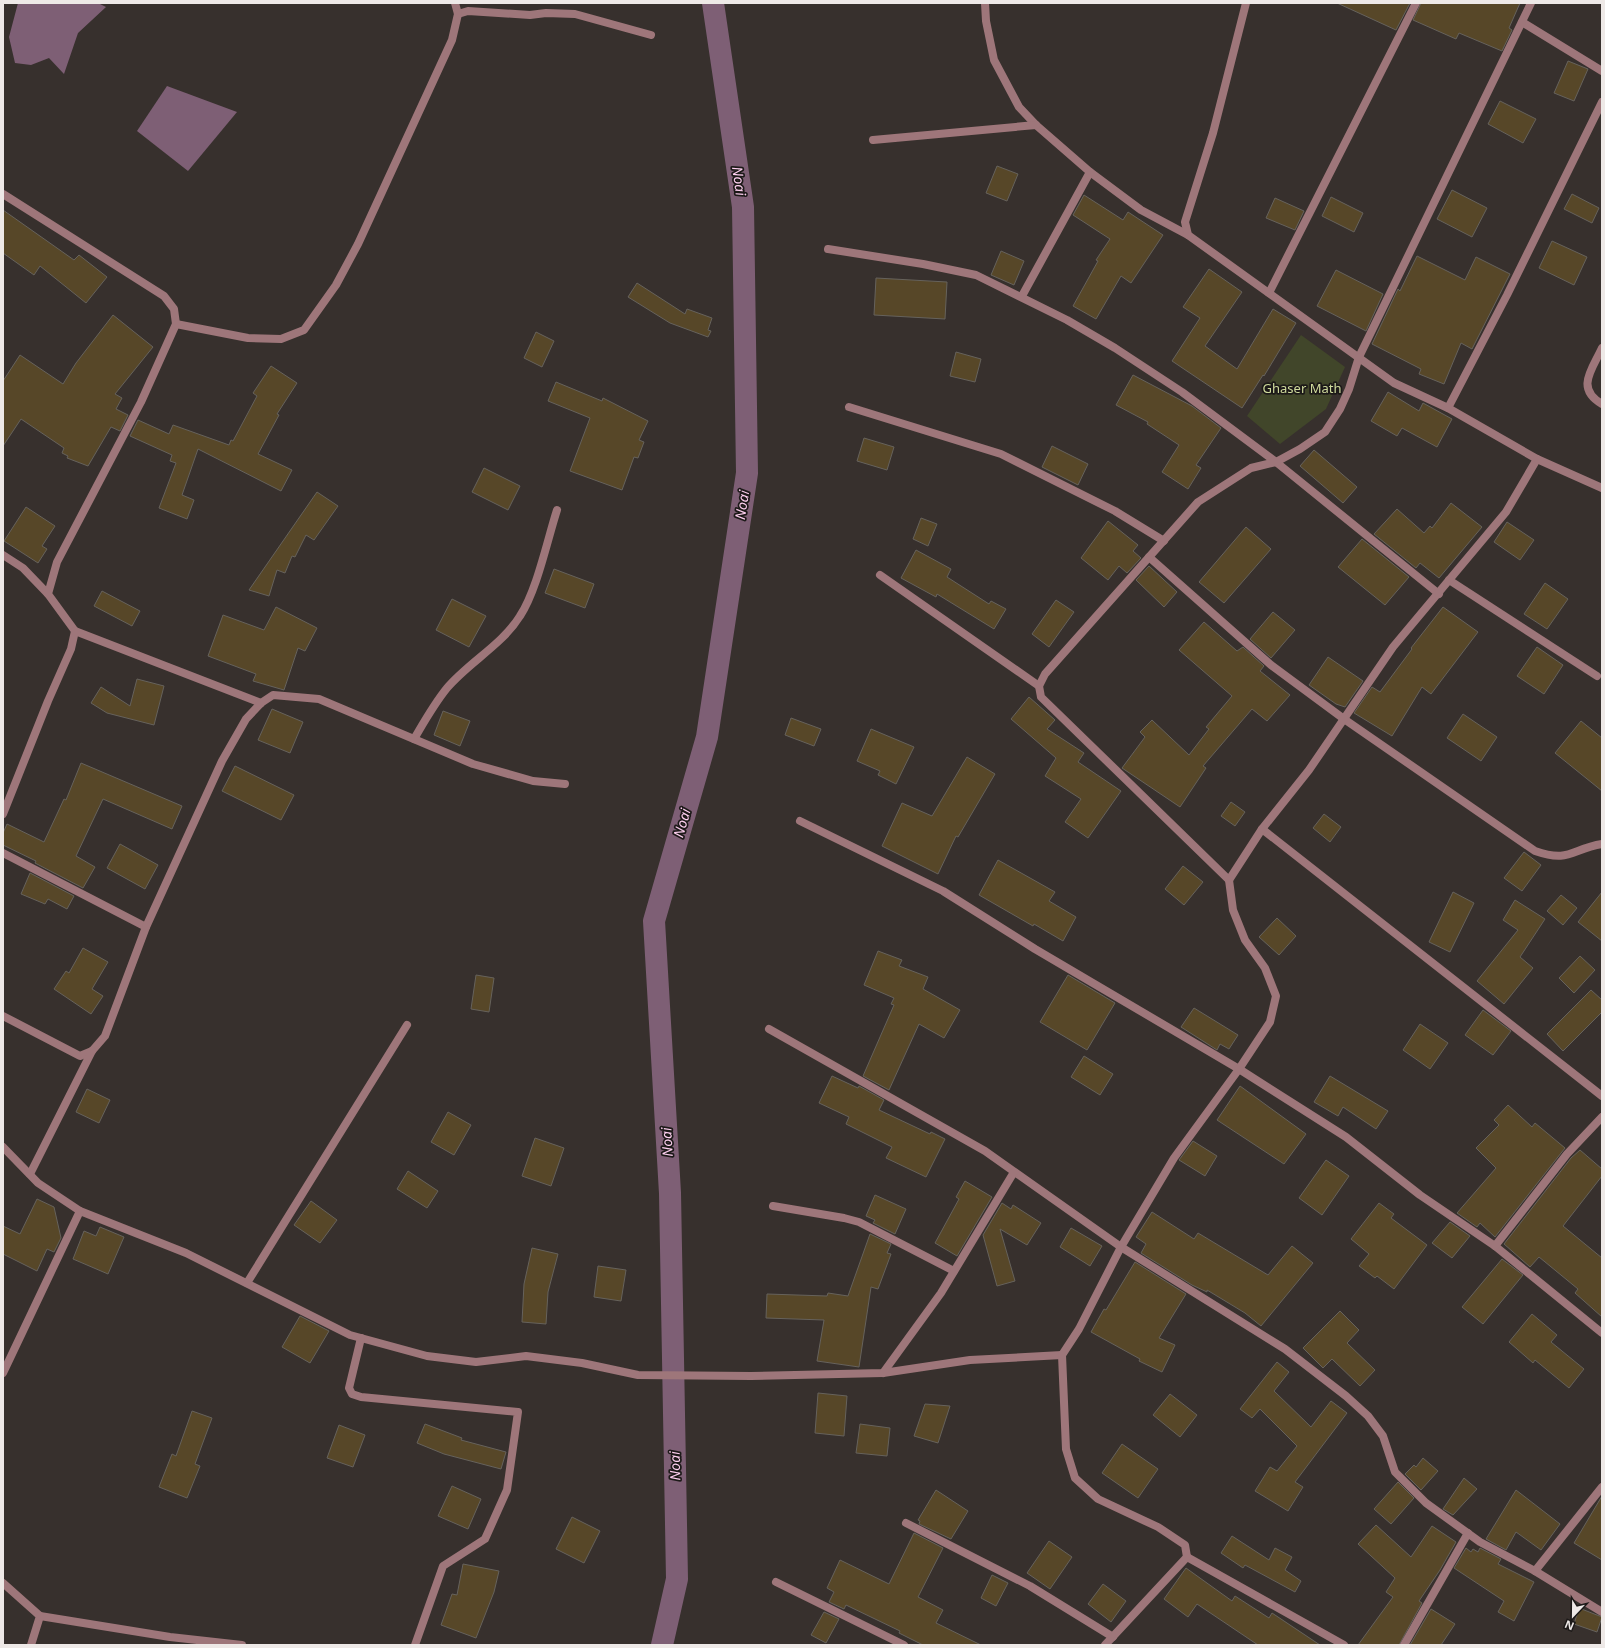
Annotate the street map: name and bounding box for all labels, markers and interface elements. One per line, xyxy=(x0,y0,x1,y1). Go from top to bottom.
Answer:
water label: Noai xyxy=(728,165,751,197)
park label: Ghaser Math xyxy=(1263,379,1341,397)
water label: Noai xyxy=(730,489,753,521)
water label: Noai xyxy=(668,806,695,840)
water label: Noai xyxy=(656,1126,677,1157)
water label: Noai xyxy=(665,1451,684,1481)
north arrow xyxy=(1553,1596,1593,1636)
text: N xyxy=(1562,1617,1576,1634)

